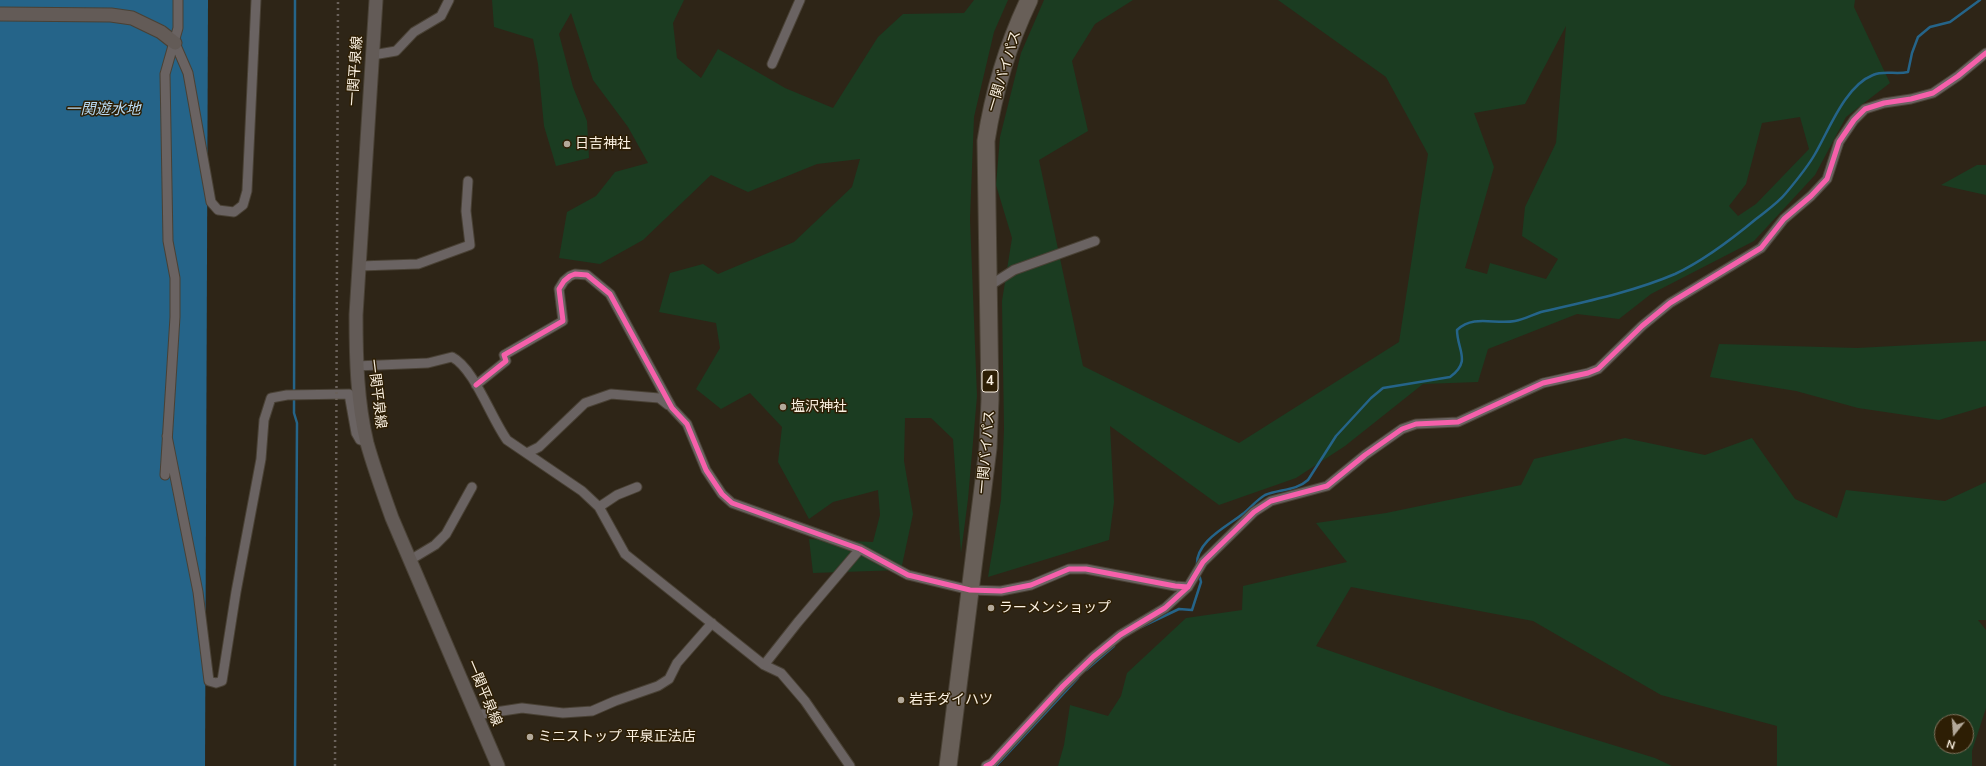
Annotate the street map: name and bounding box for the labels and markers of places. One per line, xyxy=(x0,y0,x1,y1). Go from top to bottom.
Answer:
place label: 日吉神社 xyxy=(575,136,631,152)
marker: 日吉神社 xyxy=(562,139,572,149)
place label: 塩沢神社 xyxy=(791,399,847,415)
marker: 塩沢神社 xyxy=(778,402,788,412)
place label: ラーメンショップ xyxy=(999,600,1111,616)
marker: ラーメンショップ xyxy=(986,603,996,613)
place label: 岩手ダイハツ xyxy=(909,692,993,708)
marker: 岩手ダイハツ xyxy=(896,695,906,705)
place label: ミニストップ 平泉正法店 xyxy=(538,729,696,745)
marker: ミニストップ 平泉正法店 xyxy=(525,732,535,742)

